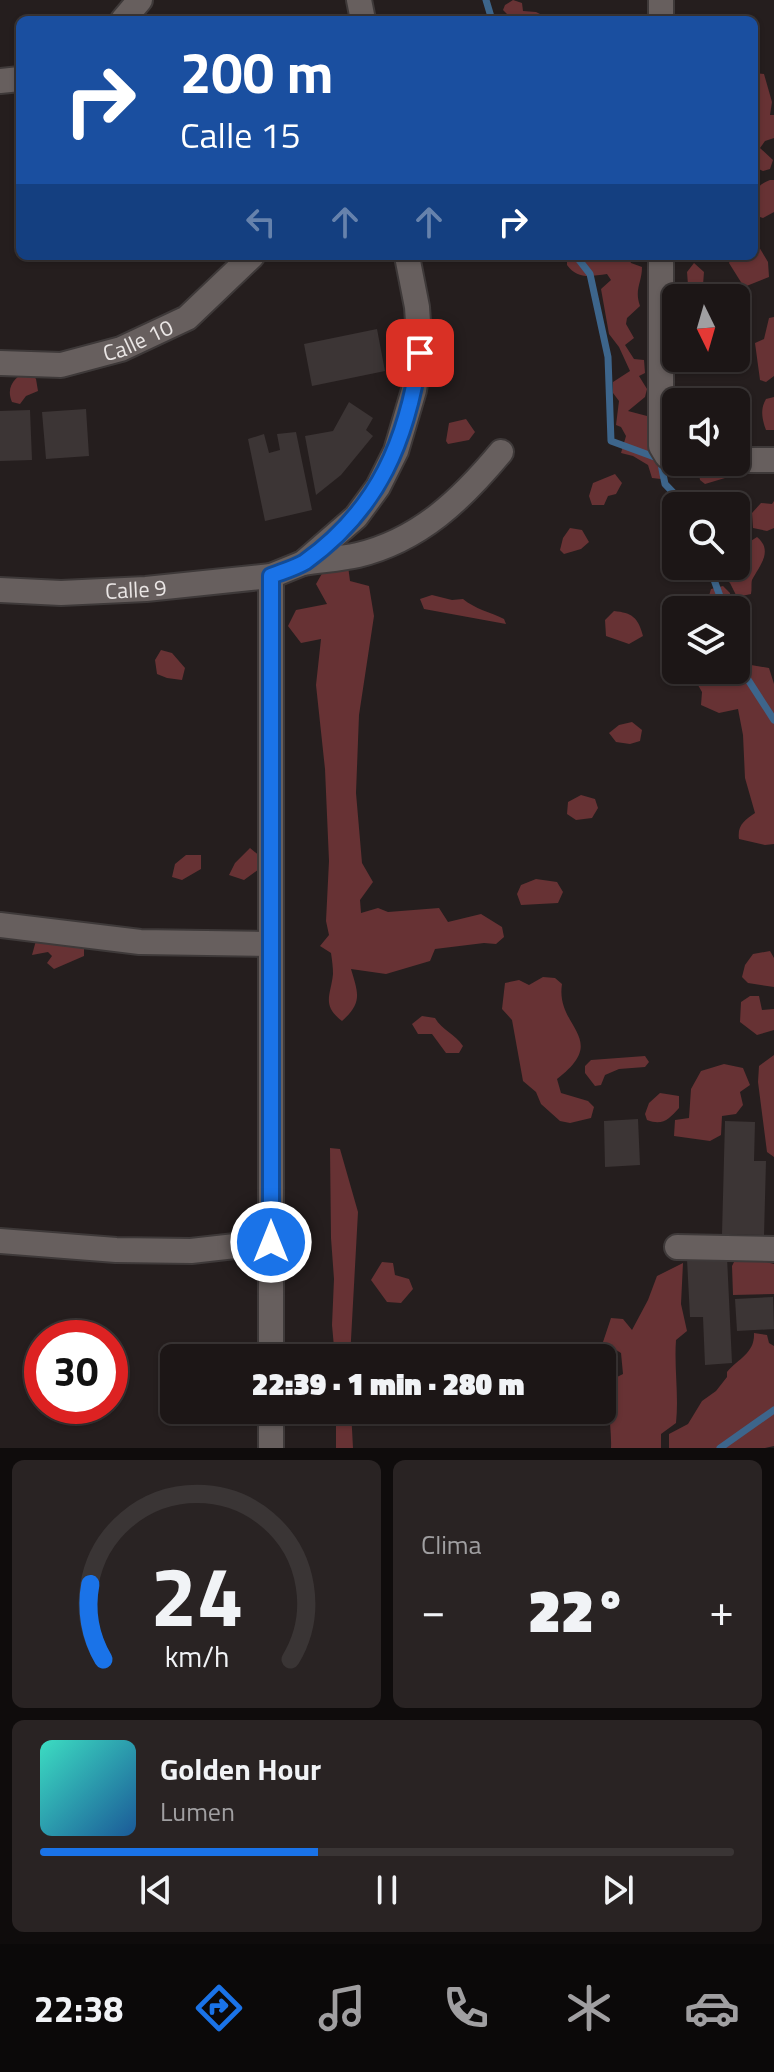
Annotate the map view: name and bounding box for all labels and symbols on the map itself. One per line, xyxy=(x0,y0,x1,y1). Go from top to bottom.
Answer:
north arrow xyxy=(662,284,750,372)
street label: Calle 10 xyxy=(99,310,179,370)
pin xyxy=(386,319,454,387)
street label: Calle 9 xyxy=(104,570,168,608)
position arrow xyxy=(229,1200,313,1284)
speed limit sign: 30 xyxy=(24,1320,128,1424)

